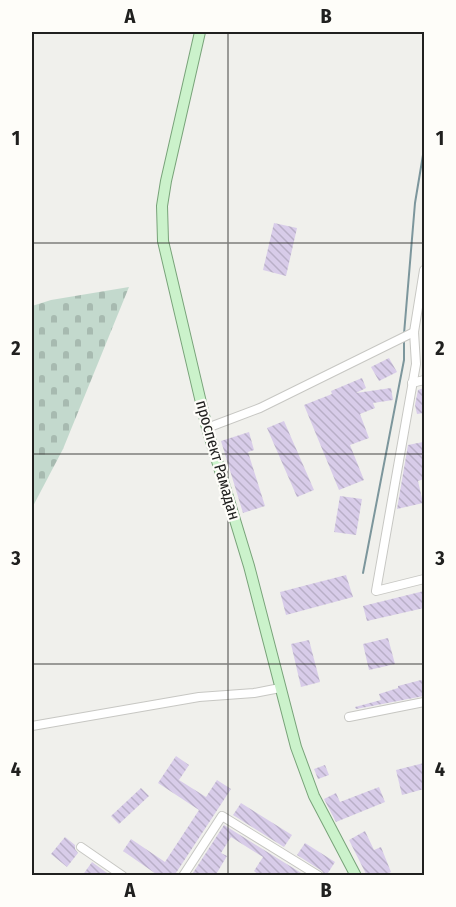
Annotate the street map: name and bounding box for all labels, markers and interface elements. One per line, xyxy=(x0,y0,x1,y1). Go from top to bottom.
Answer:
text: A xyxy=(124,4,137,28)
text: B xyxy=(320,4,332,28)
text: 1 xyxy=(12,126,20,150)
text: 1 xyxy=(436,126,444,150)
text: 2 xyxy=(10,336,21,360)
text: 2 xyxy=(434,336,445,360)
street label: проспект Рамадан xyxy=(192,398,244,522)
text: 3 xyxy=(10,546,21,570)
text: 3 xyxy=(434,546,445,570)
text: 4 xyxy=(11,757,21,781)
text: 4 xyxy=(435,757,445,781)
text: A xyxy=(124,878,137,902)
text: B xyxy=(320,878,332,902)

